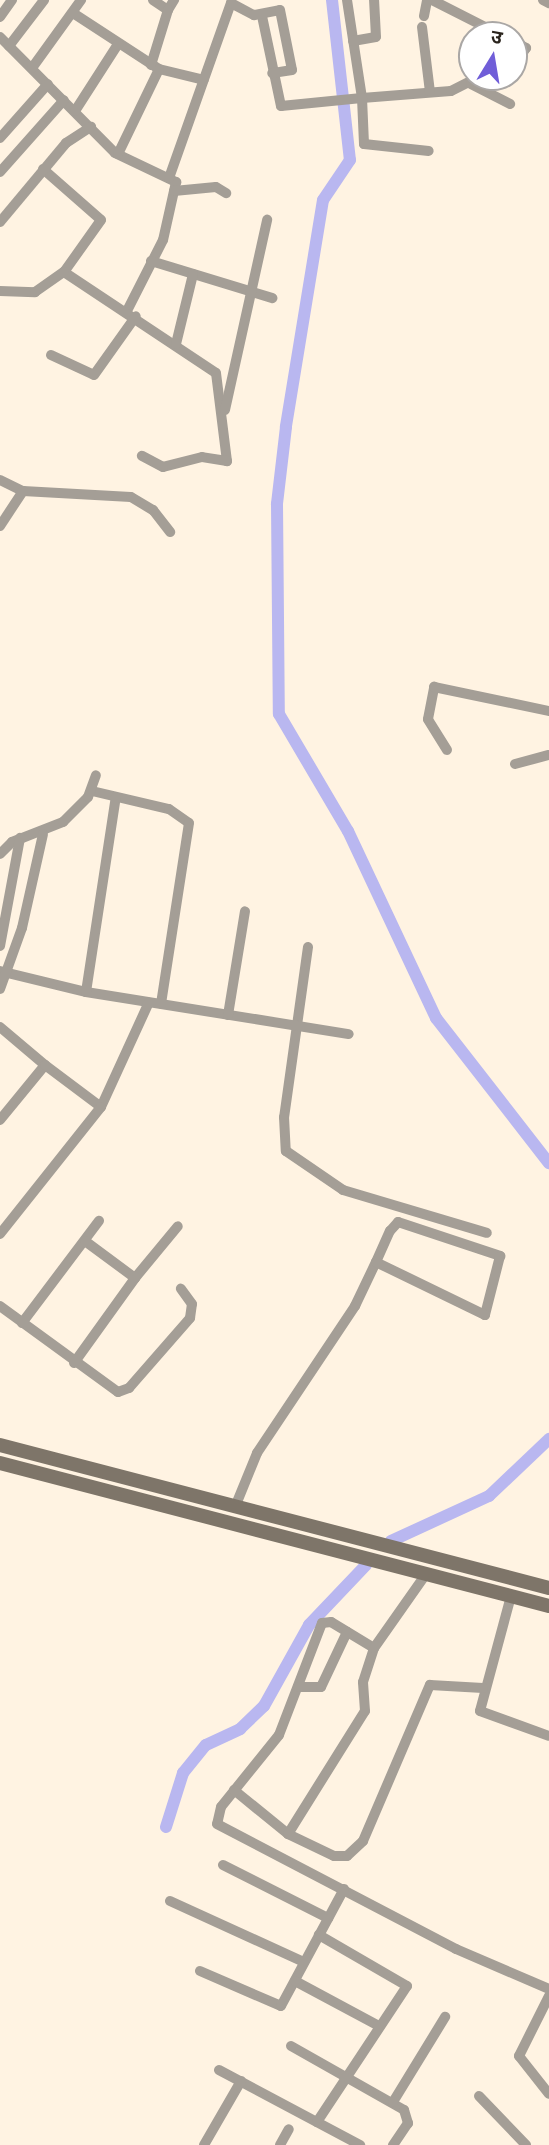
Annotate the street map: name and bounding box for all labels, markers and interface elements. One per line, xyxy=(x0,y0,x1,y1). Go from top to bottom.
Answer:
north arrow xyxy=(458,21,528,91)
text: उ xyxy=(489,25,504,49)

